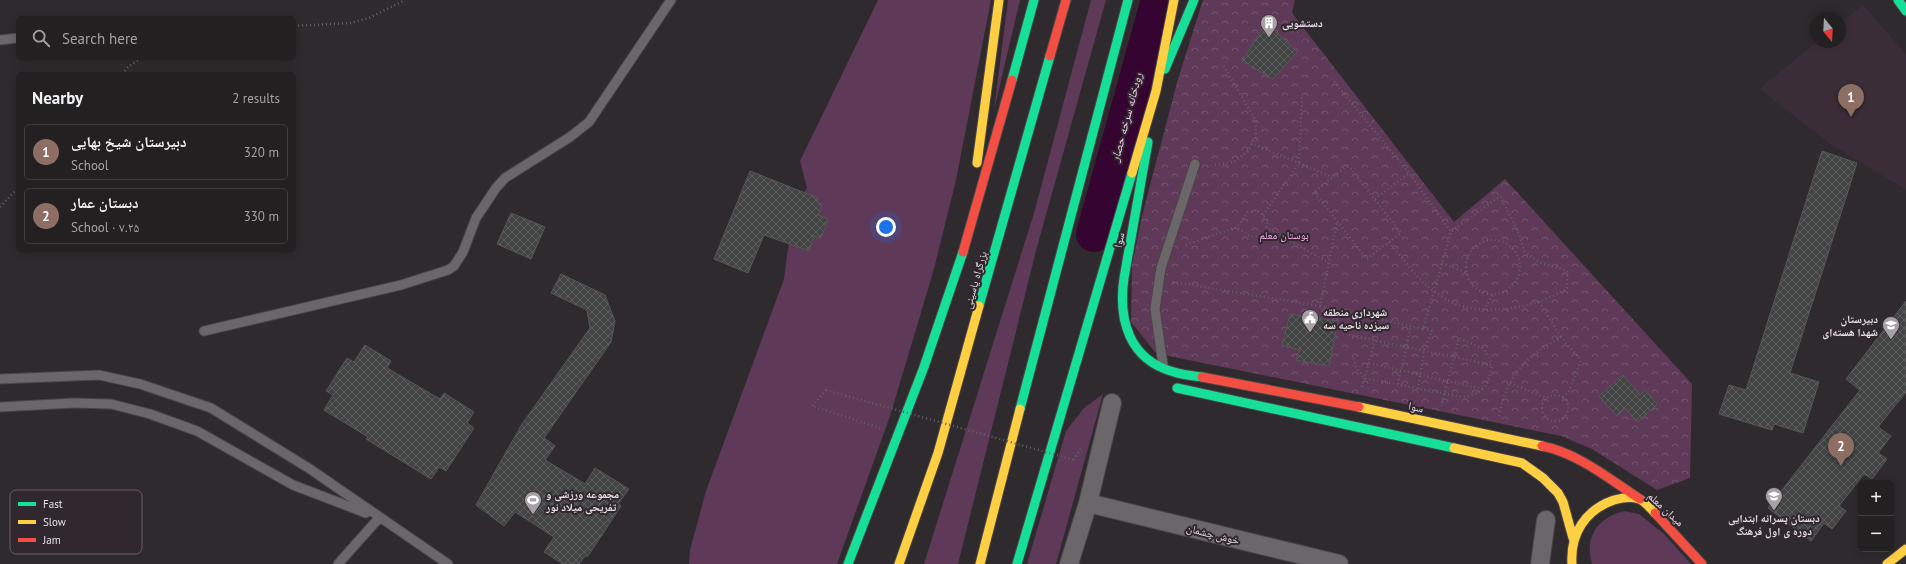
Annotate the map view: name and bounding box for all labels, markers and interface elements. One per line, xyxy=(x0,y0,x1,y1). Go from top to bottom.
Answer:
north arrow xyxy=(1810,12,1846,48)
building icon: دستشویی xyxy=(1259,13,1279,38)
search box xyxy=(16,16,296,60)
place label: دستشویی xyxy=(1282,16,1323,31)
icon: search xyxy=(30,27,52,49)
text: Search here xyxy=(62,29,138,48)
water label: رودخانه سرخه حصار xyxy=(1107,71,1145,164)
pin: 1 xyxy=(1838,84,1864,117)
text: Nearby xyxy=(32,87,83,109)
text: 2 results xyxy=(232,90,280,107)
text: دبیرستان شیخ بهایی xyxy=(71,132,187,151)
text: 1 xyxy=(42,144,50,161)
text: 320 m xyxy=(244,144,279,161)
text: School xyxy=(71,157,109,174)
text: دبستان عمار xyxy=(71,193,139,212)
text: 2 xyxy=(42,208,50,225)
text: 330 m xyxy=(244,208,279,225)
your location xyxy=(876,217,896,237)
text: School · ۷.۲۵ xyxy=(71,219,139,236)
park label: بوستان معلم xyxy=(1259,228,1309,243)
street label: سوا xyxy=(1111,231,1127,249)
street label: بزرگراه یاسینی xyxy=(960,250,990,310)
place label: شهرداری منطقه سیزده ناحیه سه xyxy=(1323,305,1390,332)
public building icon: شهرداری منطقه سیزده ناحیه سه xyxy=(1300,308,1320,333)
place label: دبیرستان شهدا هسته‌ای xyxy=(1822,312,1878,340)
school or university icon: دبیرستان شهدا هسته‌ای xyxy=(1881,315,1901,340)
street label: سوا xyxy=(1407,399,1425,415)
pin: 2 xyxy=(1828,433,1854,466)
map controls xyxy=(1858,480,1894,552)
button: + xyxy=(1858,480,1894,516)
school or university icon: دبستان پسرانه ابتدایی دوره ی اول فرهنگ xyxy=(1764,486,1784,511)
place label: مجموعه ورزشی و تفریحی میلاد نور xyxy=(545,487,619,515)
street label: میدان معلم xyxy=(1644,489,1687,530)
legend xyxy=(10,490,142,554)
sports icon: مجموعه ورزشی و تفریحی میلاد نور xyxy=(523,490,543,515)
text: Fast xyxy=(43,497,63,511)
place label: دبستان پسرانه ابتدایی دوره ی اول فرهنگ xyxy=(1728,511,1820,539)
text: Slow xyxy=(43,515,66,529)
button: − xyxy=(1858,516,1894,552)
street label: خوش چشمان xyxy=(1185,521,1241,547)
text: Jam xyxy=(42,533,61,547)

